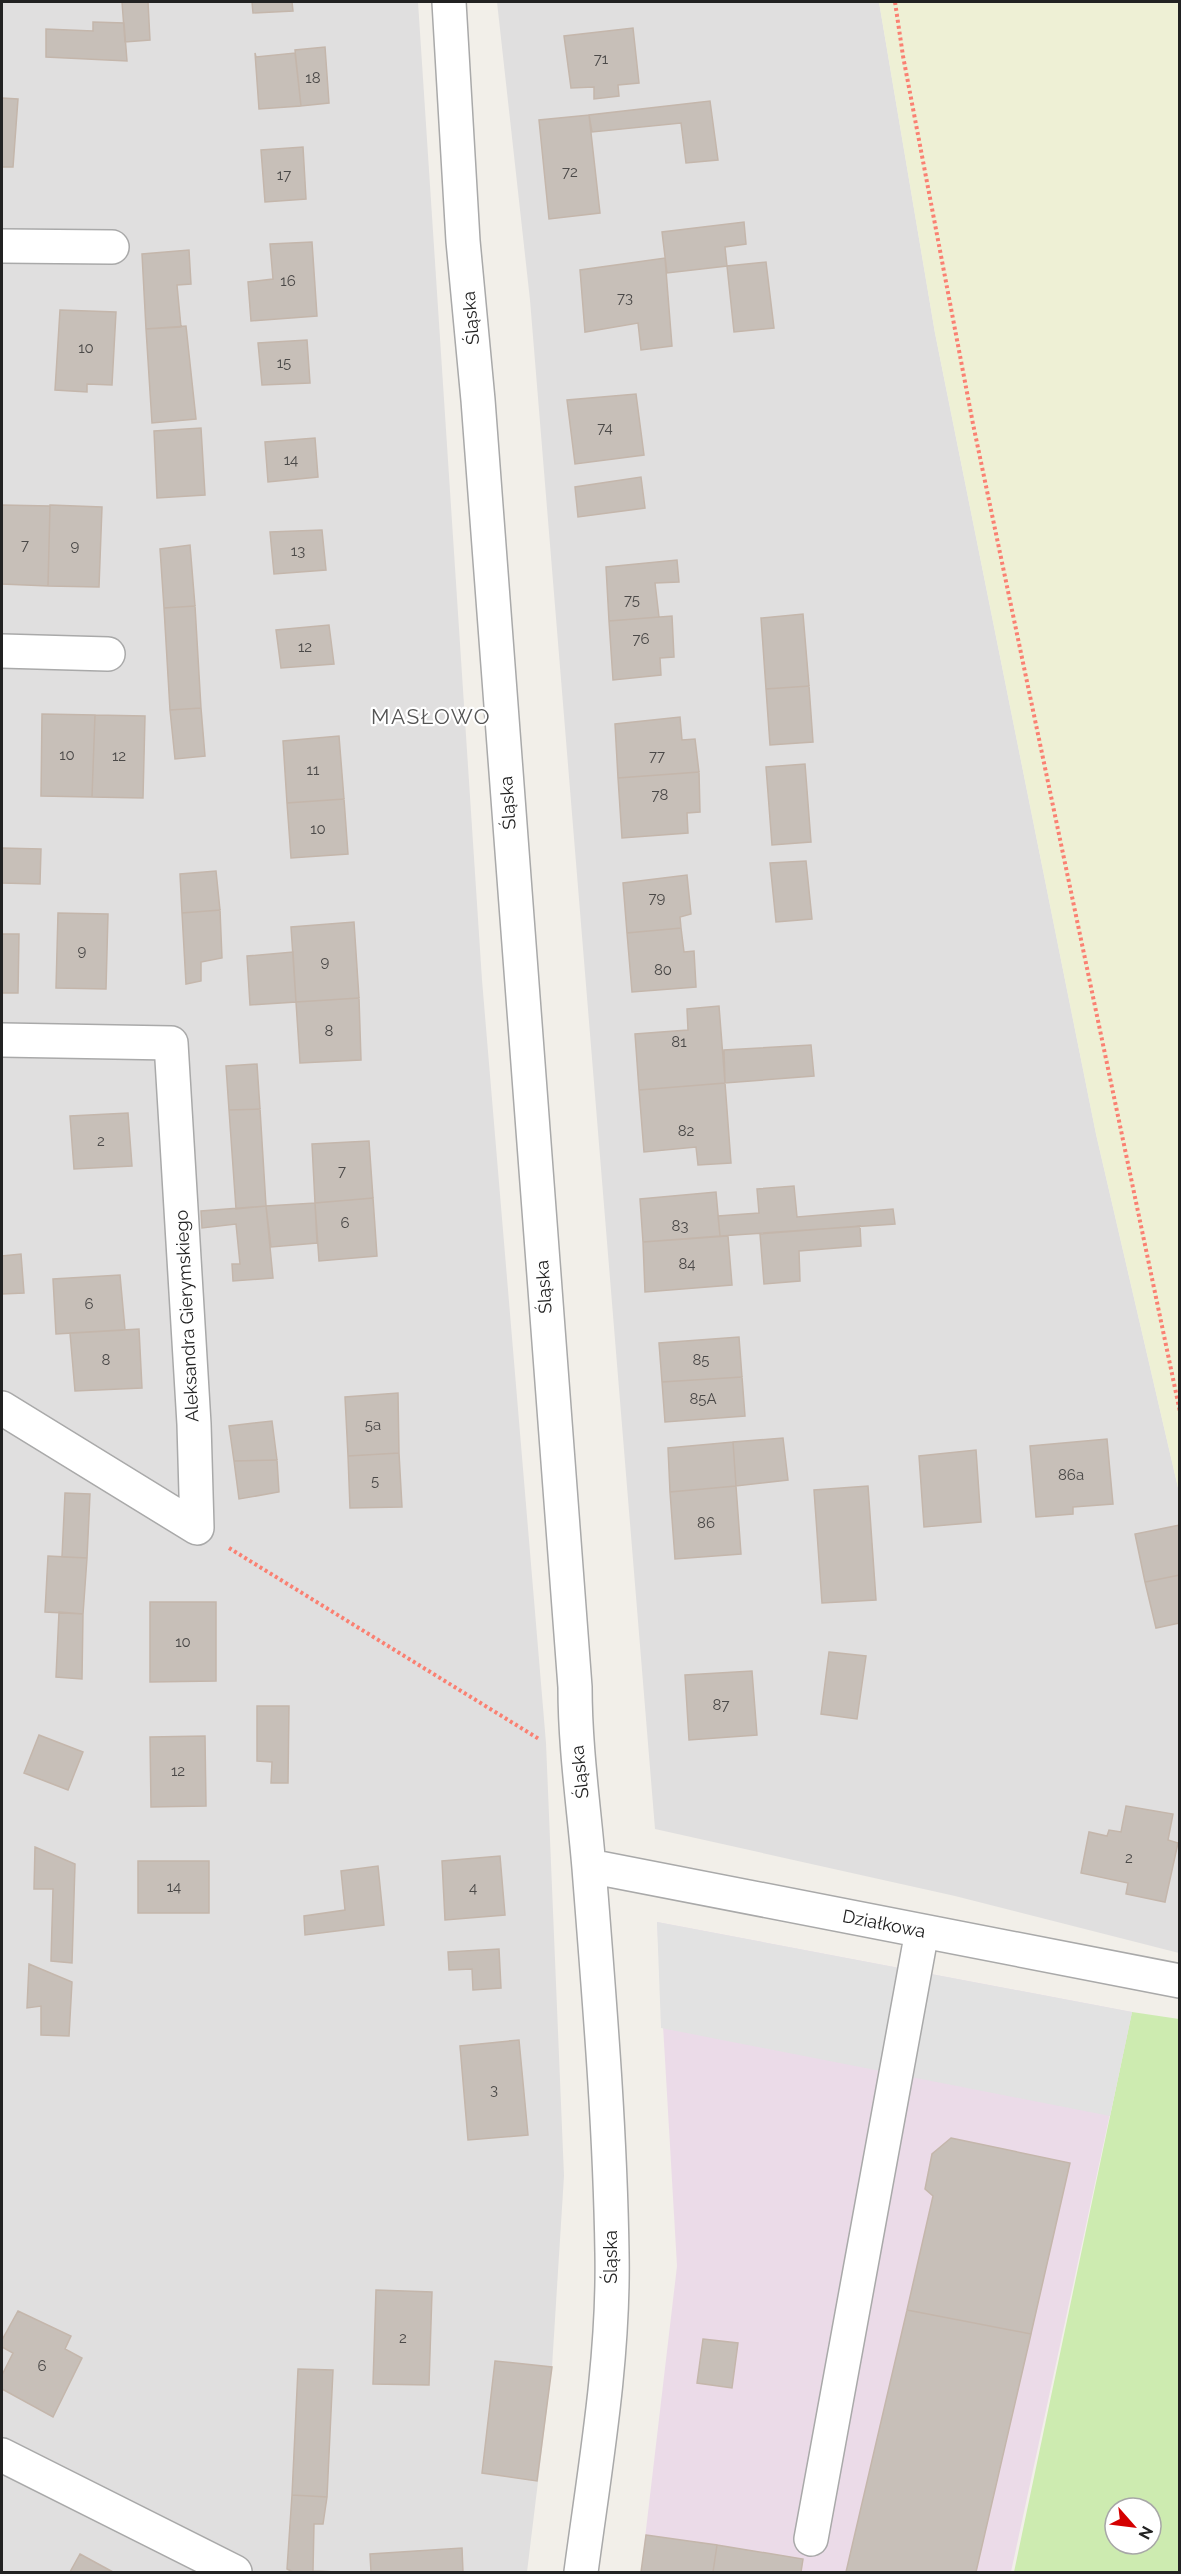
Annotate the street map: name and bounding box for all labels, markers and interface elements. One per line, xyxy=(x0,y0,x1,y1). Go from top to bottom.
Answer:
house number: 71 xyxy=(594,50,609,68)
house number: 18 xyxy=(305,69,321,87)
house number: 72 xyxy=(562,163,578,181)
house number: 17 xyxy=(277,166,291,184)
house number: 16 xyxy=(280,272,296,290)
house number: 73 xyxy=(617,289,633,307)
street label: Śląska xyxy=(457,290,483,346)
house number: 10 xyxy=(78,339,94,357)
house number: 15 xyxy=(277,354,291,372)
house number: 74 xyxy=(597,419,613,437)
house number: 14 xyxy=(284,451,298,469)
house number: 7 xyxy=(21,536,29,554)
house number: 9 xyxy=(71,537,80,555)
house number: 13 xyxy=(291,542,305,560)
house number: 75 xyxy=(624,591,640,609)
house number: 76 xyxy=(632,630,650,648)
house number: 12 xyxy=(298,638,312,656)
district label: MASŁOWO xyxy=(371,704,491,729)
house number: 10 xyxy=(59,746,75,764)
house number: 12 xyxy=(112,747,126,765)
house number: 77 xyxy=(649,747,665,765)
house number: 11 xyxy=(307,761,320,779)
street label: Śląska xyxy=(494,776,520,831)
house number: 78 xyxy=(652,786,669,804)
house number: 10 xyxy=(310,820,326,838)
house number: 79 xyxy=(649,889,666,907)
house number: 9 xyxy=(78,942,87,960)
house number: 9 xyxy=(321,953,330,971)
house number: 80 xyxy=(654,961,672,979)
house number: 8 xyxy=(325,1022,334,1040)
house number: 81 xyxy=(671,1033,687,1051)
house number: 82 xyxy=(678,1122,695,1140)
house number: 2 xyxy=(97,1132,105,1150)
house number: 7 xyxy=(338,1162,346,1180)
street label: Aleksandra Gierymskiego xyxy=(170,1209,203,1423)
house number: 6 xyxy=(340,1214,350,1232)
house number: 83 xyxy=(672,1217,688,1235)
house number: 84 xyxy=(678,1255,696,1273)
street label: Śląska xyxy=(530,1260,556,1315)
house number: 6 xyxy=(84,1295,94,1313)
house number: 8 xyxy=(102,1351,111,1369)
house number: 85 xyxy=(692,1351,710,1369)
house number: 85A xyxy=(689,1390,717,1408)
house number: 5a xyxy=(365,1416,381,1434)
house number: 86a xyxy=(1058,1466,1084,1484)
house number: 5 xyxy=(371,1472,379,1490)
house number: 86 xyxy=(697,1514,715,1532)
house number: 10 xyxy=(175,1633,191,1651)
house number: 87 xyxy=(713,1696,729,1714)
street label: Śląska xyxy=(565,1744,593,1800)
house number: 12 xyxy=(171,1762,185,1780)
house number: 2 xyxy=(1125,1849,1133,1867)
house number: 14 xyxy=(167,1878,181,1896)
house number: 4 xyxy=(469,1879,477,1897)
street label: Działkowa xyxy=(841,1905,928,1942)
house number: 3 xyxy=(490,2081,498,2099)
street label: Śląska xyxy=(599,2230,621,2284)
house number: 2 xyxy=(399,2329,407,2347)
house number: 6 xyxy=(37,2357,47,2375)
north arrow xyxy=(1103,2496,1163,2556)
text: N xyxy=(1135,2523,1157,2543)

